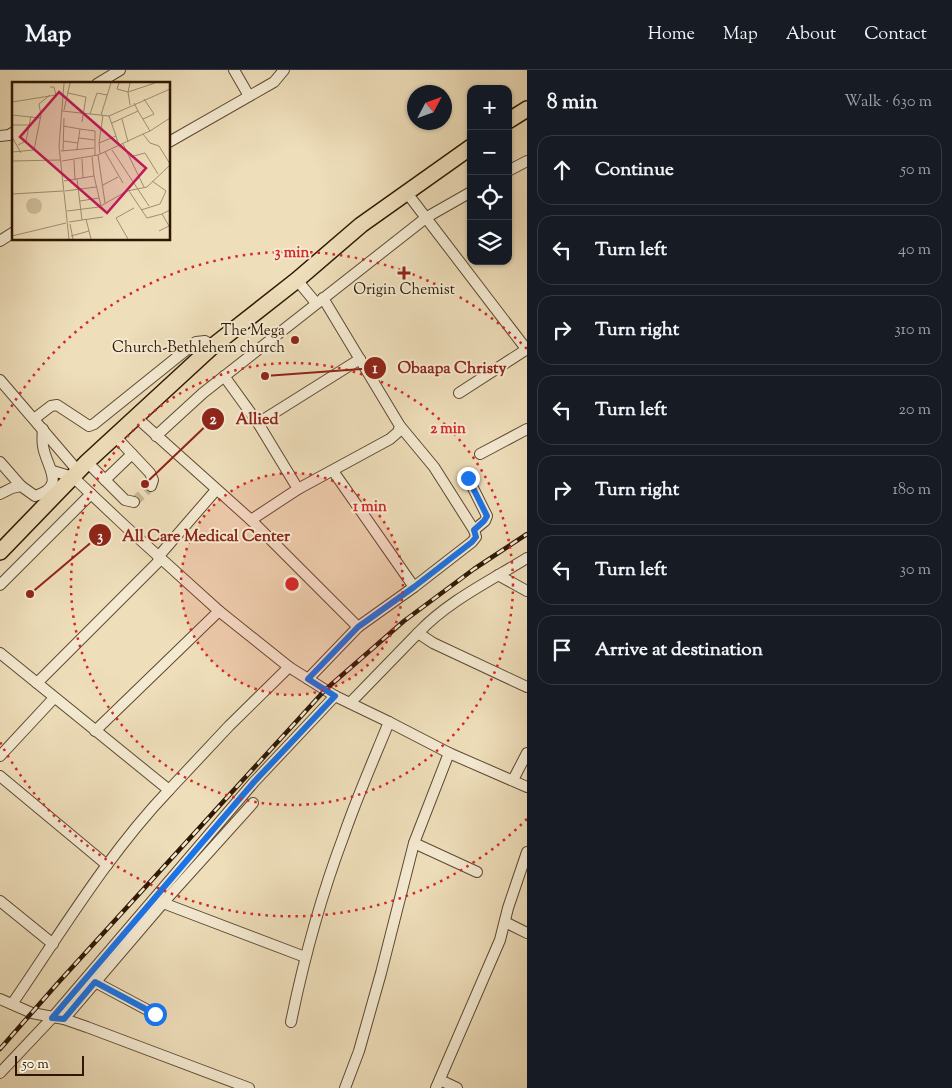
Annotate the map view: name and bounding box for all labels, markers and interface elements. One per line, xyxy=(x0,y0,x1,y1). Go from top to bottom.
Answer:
text: Map xyxy=(25,18,71,52)
text: Home xyxy=(648,22,695,48)
text: Map xyxy=(723,22,758,48)
text: About xyxy=(786,22,836,48)
text: Contact xyxy=(864,22,927,48)
inset map xyxy=(12,82,170,240)
north arrow xyxy=(407,85,452,130)
map controls xyxy=(467,85,512,265)
button: + xyxy=(467,85,512,130)
text: 8 min xyxy=(547,88,598,118)
text: Walk · 630 m xyxy=(844,91,932,114)
button: − xyxy=(467,130,512,175)
icon: ahead xyxy=(548,156,576,184)
text: Continue xyxy=(595,157,674,184)
text: 50 m xyxy=(900,159,931,182)
button: locate xyxy=(467,175,512,220)
button: layers xyxy=(467,220,512,265)
icon: left xyxy=(548,236,576,264)
text: Turn left xyxy=(595,237,667,264)
text: 40 m xyxy=(898,239,931,262)
text: 3 min xyxy=(275,243,310,264)
marker: Origin Chemist xyxy=(398,267,410,279)
place label: Origin Chemist xyxy=(353,280,455,301)
icon: right xyxy=(548,316,576,344)
text: Turn right xyxy=(595,317,679,344)
text: 310 m xyxy=(894,319,931,342)
place label: The Mega Church-Bethlehem church xyxy=(112,321,285,359)
marker: The Mega Church-Bethlehem church xyxy=(289,334,301,346)
callout: Obaapa Christy xyxy=(362,352,516,383)
text: Obaapa Christy xyxy=(397,358,507,381)
text: 1 xyxy=(372,359,378,380)
icon: left xyxy=(548,396,576,424)
text: Turn left xyxy=(595,397,667,424)
text: 20 m xyxy=(898,399,931,422)
callout: Allied xyxy=(200,403,288,434)
text: Allied xyxy=(236,409,279,432)
text: 2 xyxy=(209,410,217,431)
text: 2 min xyxy=(430,419,466,440)
route end xyxy=(457,467,480,490)
icon: right xyxy=(548,476,576,504)
text: Turn right xyxy=(595,477,679,504)
text: 180 m xyxy=(892,479,931,502)
text: 1 min xyxy=(353,497,387,518)
callout: All Care Medical Center xyxy=(87,520,300,551)
text: All Care Medical Center xyxy=(122,526,291,549)
text: 3 xyxy=(97,527,103,548)
icon: left xyxy=(548,556,576,584)
text: Turn left xyxy=(595,557,667,584)
text: 30 m xyxy=(900,559,931,582)
centre of rings xyxy=(283,575,301,593)
icon: arrive xyxy=(548,636,576,664)
text: Arrive at destination xyxy=(595,637,763,664)
route start xyxy=(144,1003,167,1026)
scale bar xyxy=(15,1053,84,1076)
text: 50 m xyxy=(22,1055,49,1075)

